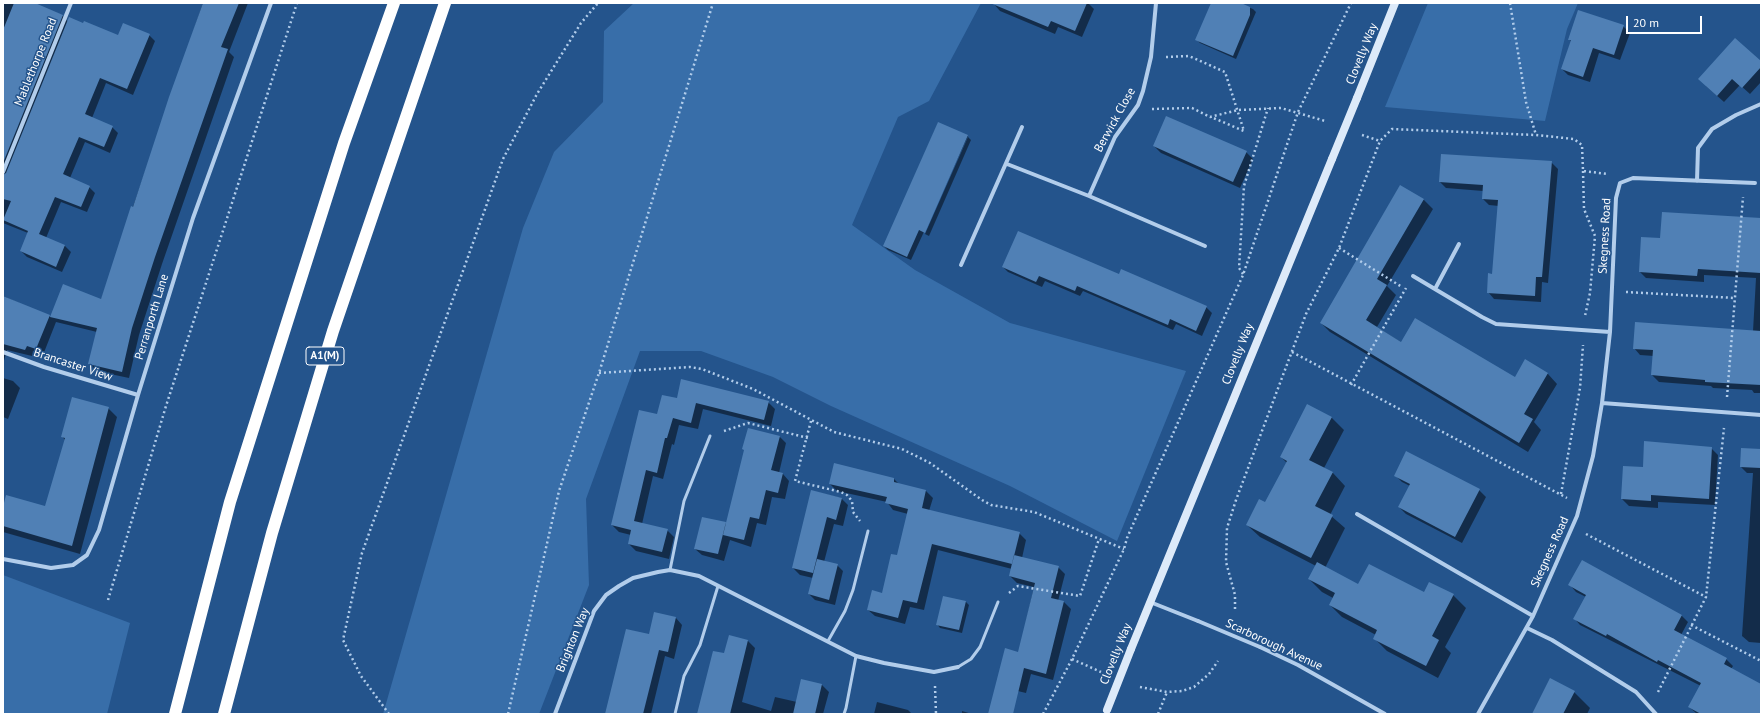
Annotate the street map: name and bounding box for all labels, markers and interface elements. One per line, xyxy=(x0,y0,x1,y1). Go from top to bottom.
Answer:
scale bar xyxy=(1628,8,1704,34)
text: 20 m xyxy=(1633,15,1659,30)
street label: Mablethorpe Road xyxy=(12,16,60,108)
street label: Clovelly Way xyxy=(1343,21,1381,87)
street label: Berwick Close xyxy=(1091,85,1139,155)
street label: Skegness Road xyxy=(1596,198,1614,274)
street label: Perranporth Lane xyxy=(132,272,172,362)
street label: Clovelly Way xyxy=(1219,321,1257,387)
street label: Brancaster View xyxy=(32,345,114,385)
road number: A1(M) xyxy=(306,347,344,365)
street label: Skegness Road xyxy=(1528,514,1572,590)
street label: Brighton Way xyxy=(554,606,592,674)
street label: Scarborough Avenue xyxy=(1223,616,1325,674)
street label: Clovelly Way xyxy=(1097,621,1135,687)

